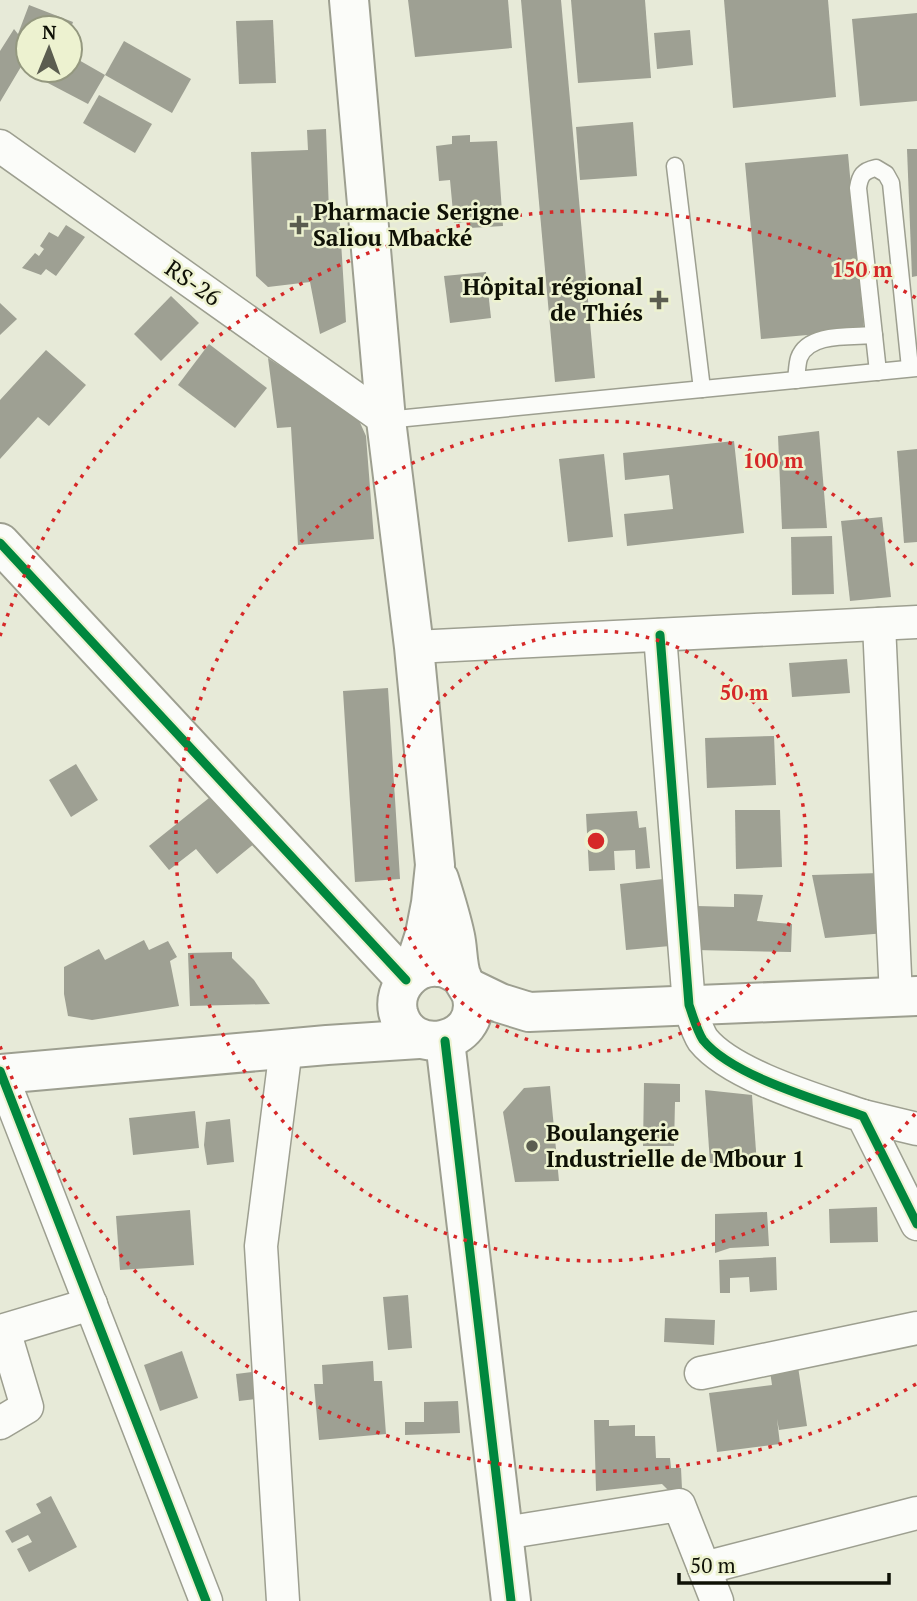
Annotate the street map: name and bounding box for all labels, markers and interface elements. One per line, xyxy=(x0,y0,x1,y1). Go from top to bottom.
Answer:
north arrow xyxy=(14,14,84,84)
text: N xyxy=(42,19,57,44)
place label: Pharmacie Serigne Saliou Mbacké xyxy=(313,196,519,253)
marker: Pharmacie Serigne Saliou Mbacké xyxy=(291,217,307,233)
street label: RS-26 xyxy=(159,252,227,313)
text: 150 m xyxy=(832,255,893,283)
place label: Hôpital régional de Thiés xyxy=(462,271,643,328)
marker: Hôpital régional de Thiés xyxy=(649,290,669,310)
text: 100 m xyxy=(743,446,804,474)
text: 50 m xyxy=(720,678,769,706)
centre of rings xyxy=(584,829,608,853)
place label: Boulangerie Industrielle de Mbour 1 xyxy=(546,1117,805,1174)
marker: Boulangerie Industrielle de Mbour 1 xyxy=(524,1138,540,1154)
scale bar xyxy=(679,1542,889,1586)
text: 50 m xyxy=(690,1551,736,1579)

